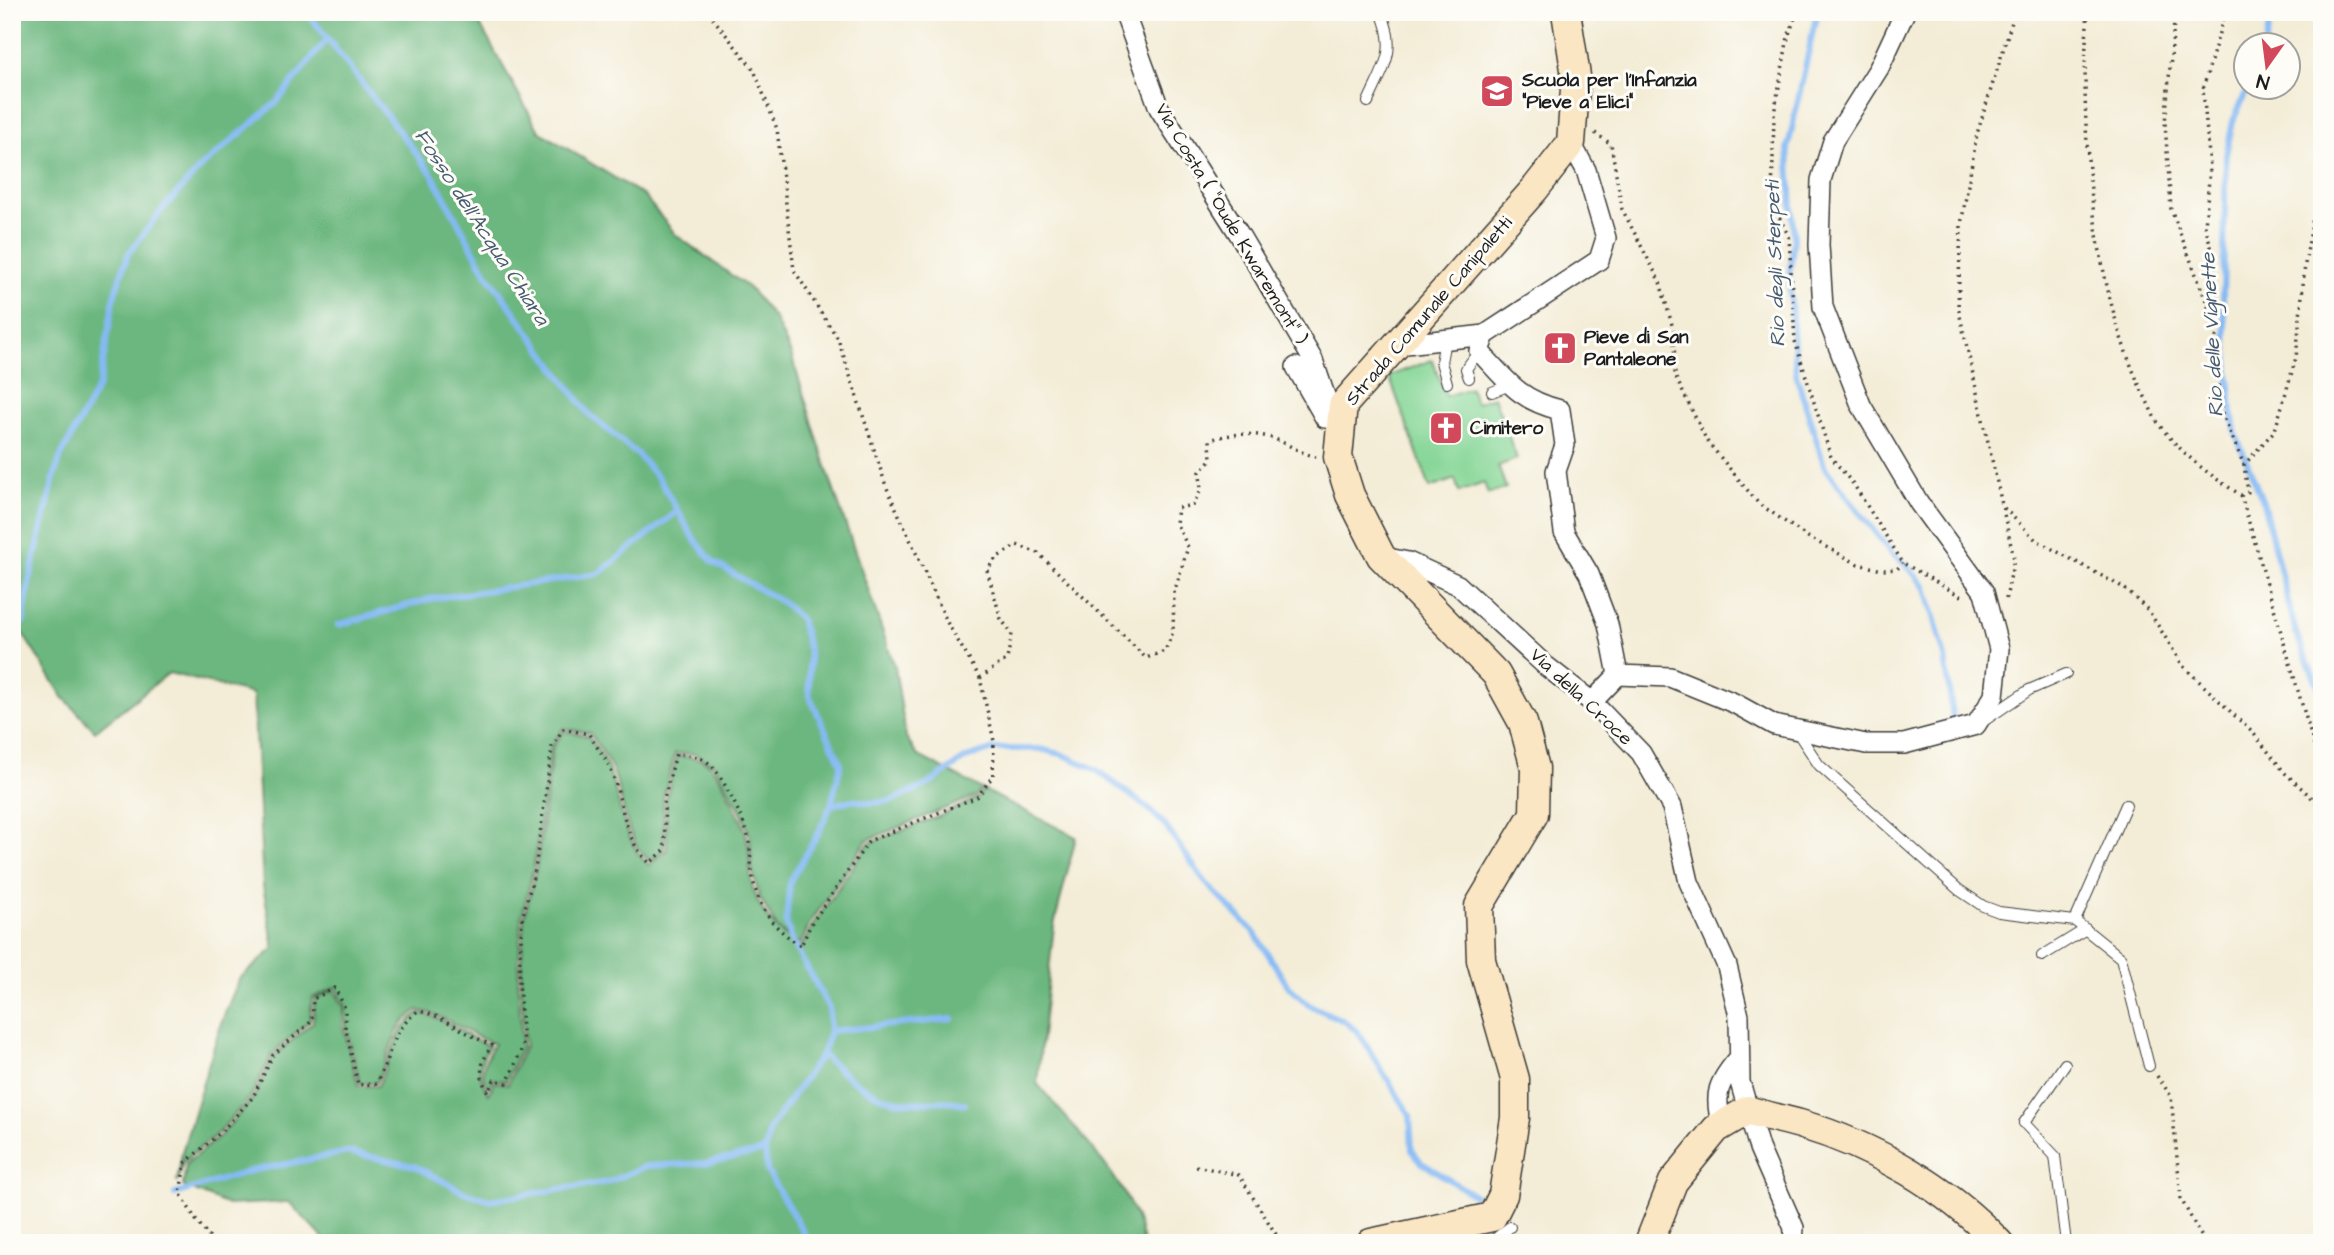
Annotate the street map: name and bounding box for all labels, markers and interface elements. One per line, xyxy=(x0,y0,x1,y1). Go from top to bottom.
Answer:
north arrow xyxy=(2232,32,2302,102)
text: N xyxy=(2254,66,2272,96)
place label: Scuola per l'Infanzia "Pieve a Elici" xyxy=(1521,67,1697,116)
school or university icon: Scuola per l'Infanzia "Pieve a Elici" xyxy=(1478,72,1516,110)
street label: Via Costa ( "Oude Kwaremont" ) xyxy=(1148,98,1314,350)
water label: Fosso dell'Acqua Chiara xyxy=(408,123,557,332)
water label: Rio degli Sterpeti xyxy=(1758,178,1793,347)
street label: Strada Comunale Canipaletti xyxy=(1339,210,1519,412)
water label: Rio delle Vignette xyxy=(2193,251,2232,418)
place label: Pieve di San Pantaleone xyxy=(1584,324,1689,373)
church icon: Pieve di San Pantaleone xyxy=(1541,329,1579,367)
church icon: Cimitero xyxy=(1427,409,1465,447)
place label: Cimitero xyxy=(1470,415,1543,442)
street label: Via della Croce xyxy=(1523,642,1639,752)

